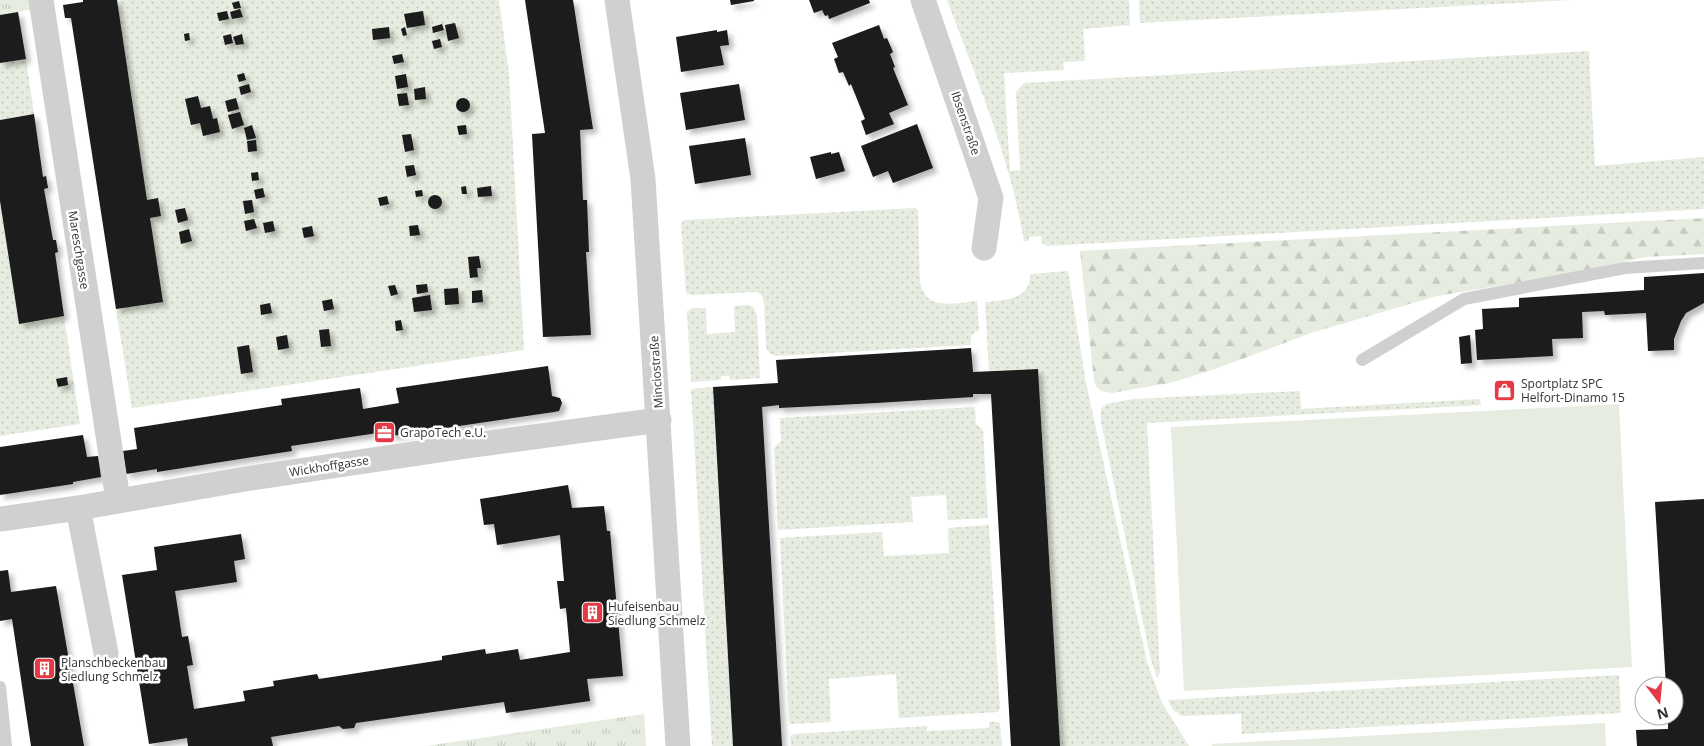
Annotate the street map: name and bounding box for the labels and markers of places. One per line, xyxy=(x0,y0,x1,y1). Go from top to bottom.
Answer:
place label: Sportplatz SPC Helfort-Dinamo 15 xyxy=(1521,375,1625,406)
shop icon: Sportplatz SPC Helfort-Dinamo 15 xyxy=(1493,378,1517,402)
office icon: GrapoTech e.U. xyxy=(372,420,396,444)
place label: GrapoTech e.U. xyxy=(400,424,486,441)
place label: Hufeisenbau Siedlung Schmelz xyxy=(608,598,706,629)
building icon: Hufeisenbau Siedlung Schmelz xyxy=(580,601,604,625)
place label: Planschbeckenbau Siedlung Schmelz xyxy=(61,654,166,685)
building icon: Planschbeckenbau Siedlung Schmelz xyxy=(33,657,57,681)

